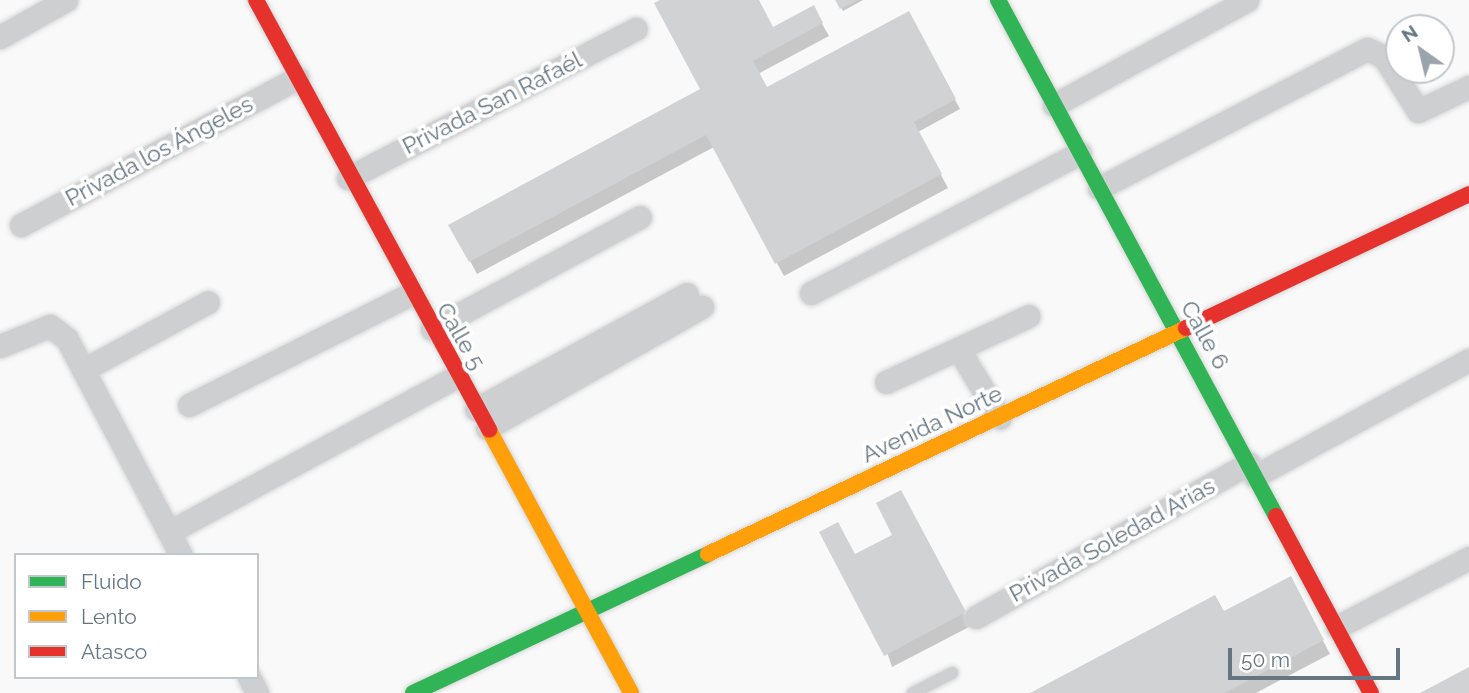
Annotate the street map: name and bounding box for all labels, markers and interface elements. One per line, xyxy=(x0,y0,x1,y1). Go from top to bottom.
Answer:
north arrow xyxy=(1385,14,1455,84)
text: N xyxy=(1397,20,1422,46)
street label: Privada San Rafaél xyxy=(398,46,586,160)
street label: Privada los Ángeles xyxy=(60,90,258,212)
street label: Calle 6 xyxy=(1175,296,1235,374)
street label: Calle 5 xyxy=(431,298,491,374)
street label: Avenida Norte xyxy=(857,379,1007,469)
street label: Privada Soledad Arias xyxy=(1004,472,1220,608)
legend xyxy=(14,553,259,679)
text: Fluido xyxy=(81,569,142,594)
text: Lento xyxy=(81,604,137,629)
scale bar xyxy=(1231,634,1402,678)
text: Atasco xyxy=(81,639,147,664)
text: 50 m xyxy=(1241,647,1290,672)

